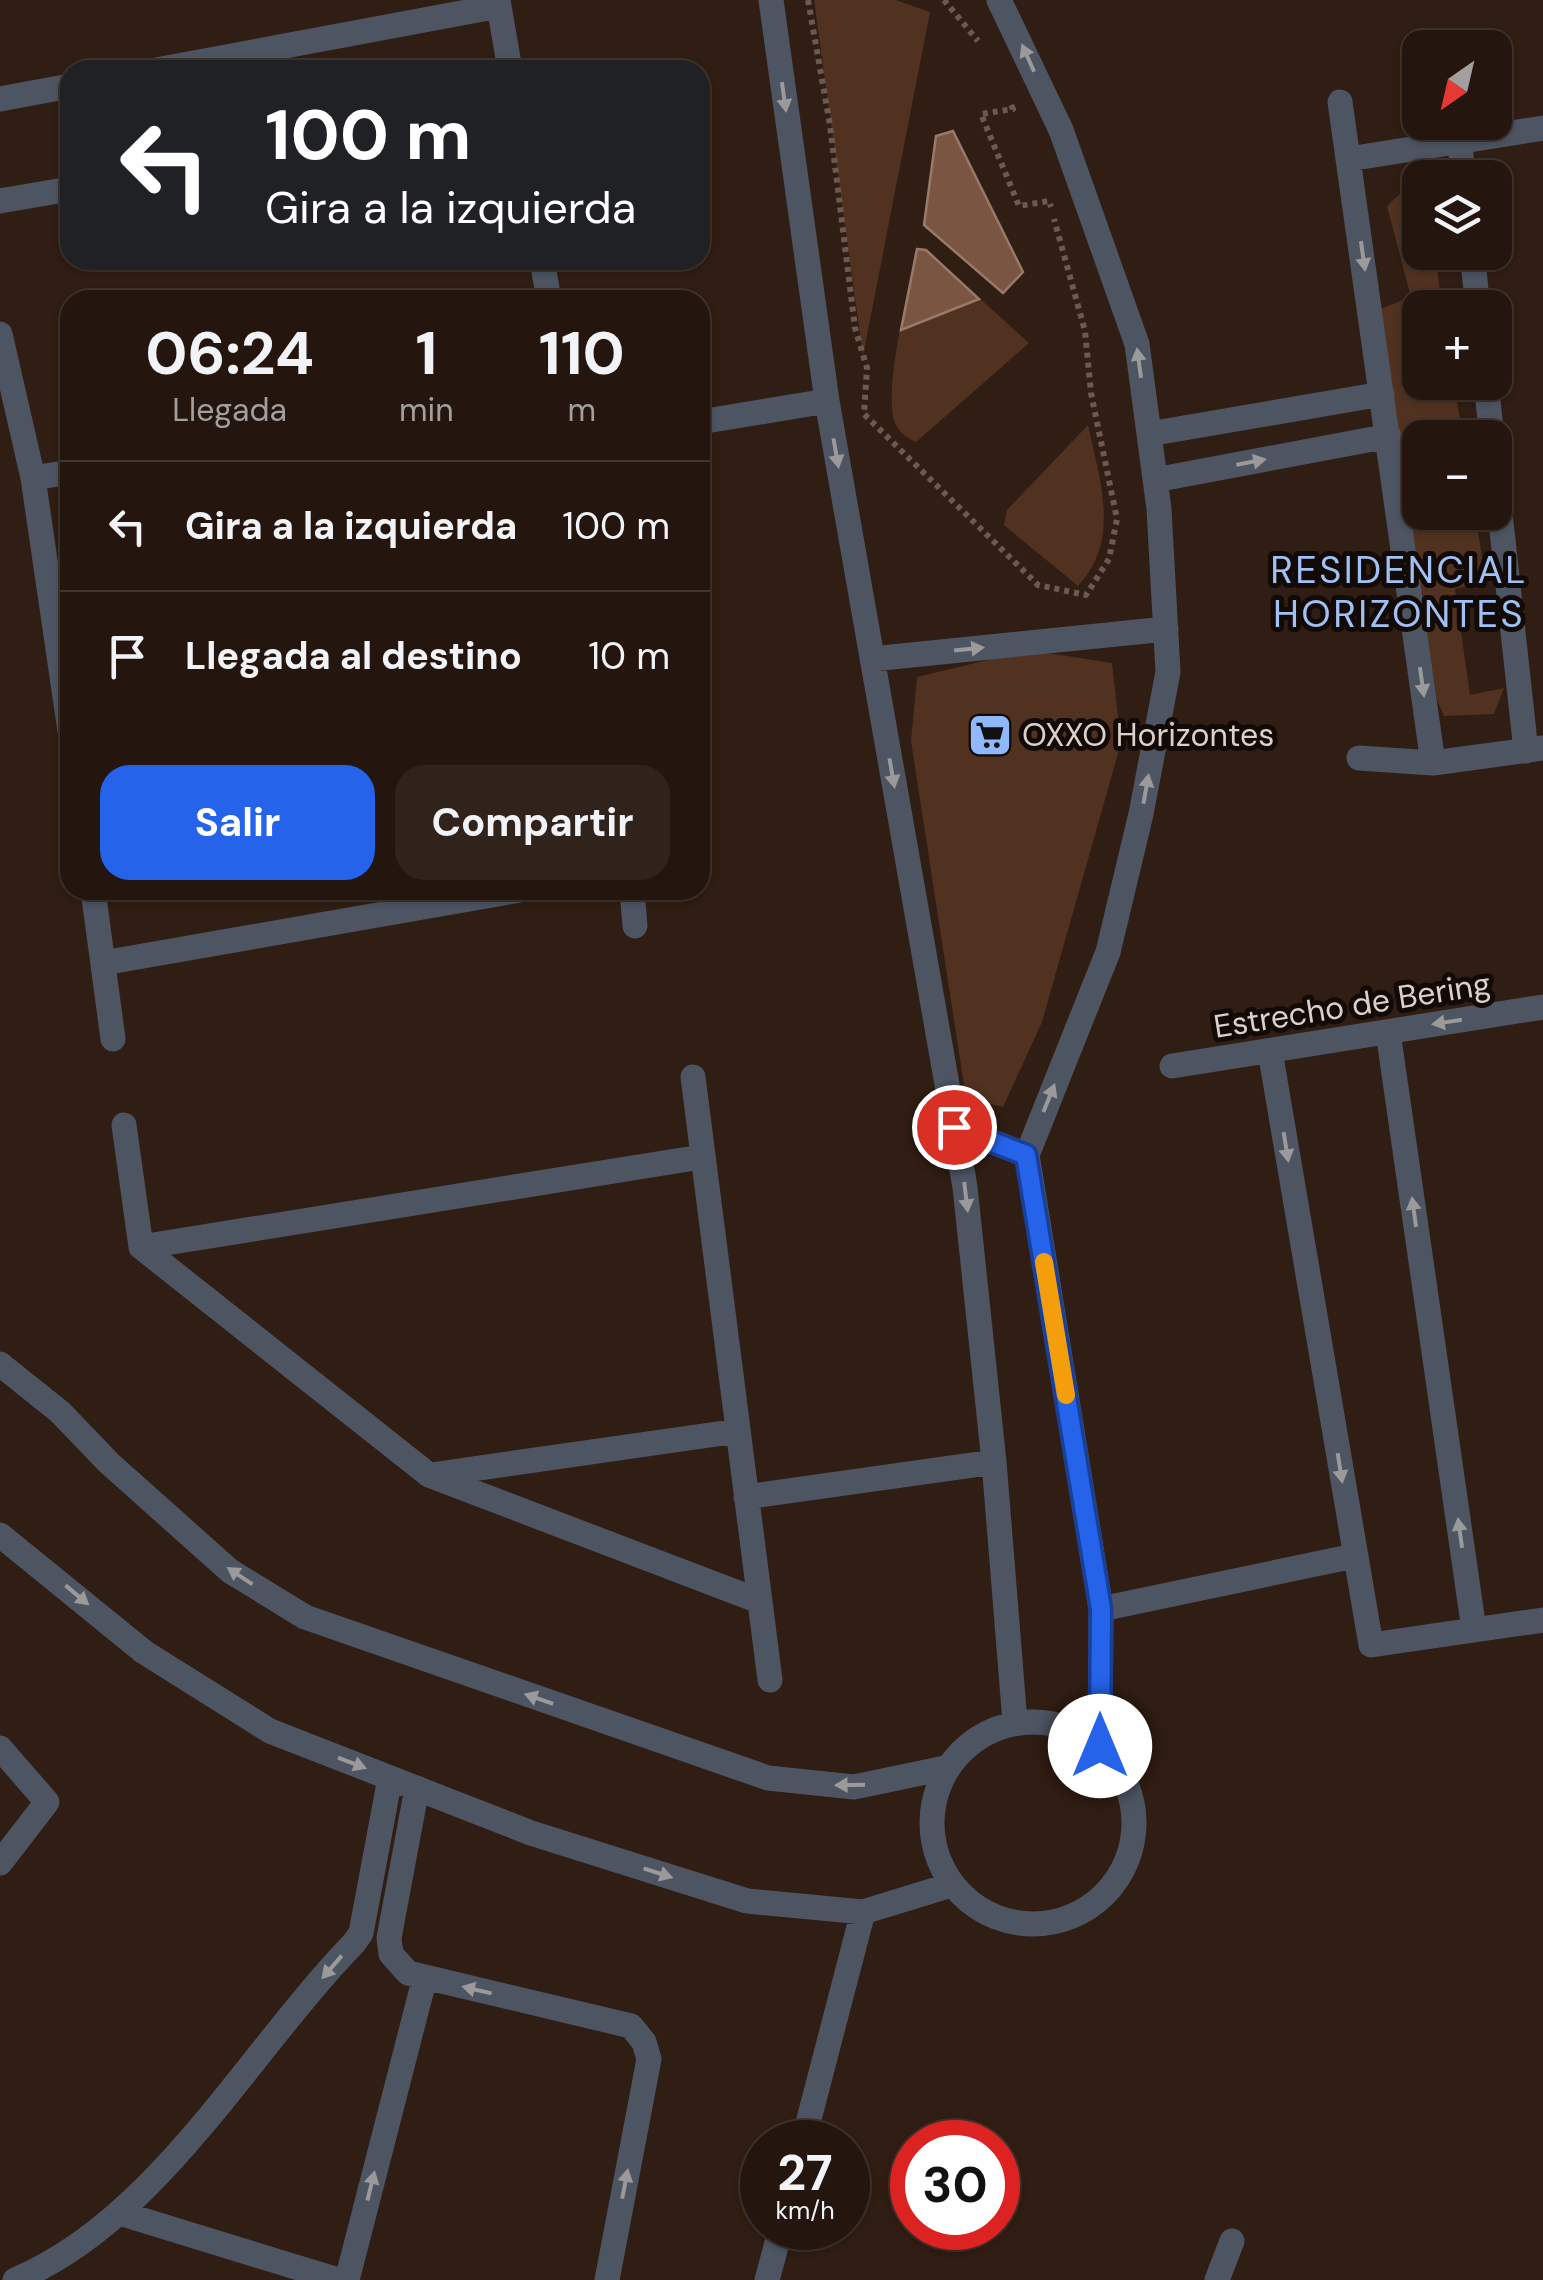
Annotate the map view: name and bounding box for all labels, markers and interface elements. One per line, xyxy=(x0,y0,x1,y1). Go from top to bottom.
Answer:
north arrow xyxy=(1402,30,1512,140)
map controls xyxy=(1402,30,1512,530)
one-way arrow xyxy=(1020,43,1036,73)
one-way arrow xyxy=(777,81,793,113)
text: 100 m xyxy=(265,90,471,181)
icon: left xyxy=(100,100,230,230)
button: layers xyxy=(1402,160,1512,270)
text: Gira a la izquierda xyxy=(265,178,636,237)
one-way arrow xyxy=(1355,240,1371,272)
button: + xyxy=(1402,290,1512,400)
text: 06:24 xyxy=(145,314,314,393)
text: 1 xyxy=(415,314,437,393)
text: 110 xyxy=(539,314,625,393)
one-way arrow xyxy=(1131,346,1147,378)
text: Llegada xyxy=(172,389,287,431)
text: min xyxy=(399,389,454,431)
text: m xyxy=(568,389,596,431)
button: − xyxy=(1402,420,1512,530)
one-way arrow xyxy=(829,438,844,469)
one-way arrow xyxy=(1236,454,1267,470)
icon: left xyxy=(100,499,155,554)
text: Gira a la izquierda xyxy=(185,501,517,551)
text: 100 m xyxy=(562,501,670,551)
district label: RESIDENCIAL HORIZONTES xyxy=(1270,545,1528,639)
icon: arrive xyxy=(100,629,155,684)
text: Llegada al destino xyxy=(185,631,522,681)
text: 10 m xyxy=(588,631,670,681)
one-way arrow xyxy=(954,641,986,657)
one-way arrow xyxy=(1414,666,1430,698)
supermarket icon: OXXO Horizontes xyxy=(967,712,1013,758)
place label: OXXO Horizontes xyxy=(1022,714,1274,756)
one-way arrow xyxy=(885,758,900,789)
button: Salir xyxy=(100,765,375,880)
button: Compartir xyxy=(395,765,670,880)
one-way arrow xyxy=(1139,773,1154,804)
street label: Estrecho de Bering xyxy=(1211,962,1493,1048)
one-way arrow xyxy=(1430,1015,1462,1031)
one-way arrow xyxy=(1042,1083,1058,1113)
pin xyxy=(912,1085,997,1170)
icon: arrive xyxy=(927,1100,982,1155)
one-way arrow xyxy=(1279,1132,1295,1163)
one-way arrow xyxy=(958,1181,974,1213)
one-way arrow xyxy=(1405,1195,1421,1227)
one-way arrow xyxy=(1332,1452,1348,1484)
one-way arrow xyxy=(1451,1517,1467,1549)
one-way arrow xyxy=(226,1567,253,1586)
one-way arrow xyxy=(64,1583,89,1605)
one-way arrow xyxy=(523,1690,553,1705)
position arrow xyxy=(1048,1694,1152,1798)
one-way arrow xyxy=(337,1755,367,1771)
one-way arrow xyxy=(833,1777,865,1793)
one-way arrow xyxy=(643,1866,673,1881)
one-way arrow xyxy=(322,1954,344,1979)
one-way arrow xyxy=(461,1982,492,1997)
speed limit sign: 30 xyxy=(890,2120,1020,2250)
text: 27 xyxy=(777,2140,833,2206)
one-way arrow xyxy=(618,2168,634,2199)
one-way arrow xyxy=(364,2170,380,2201)
text: km/h xyxy=(775,2194,835,2227)

